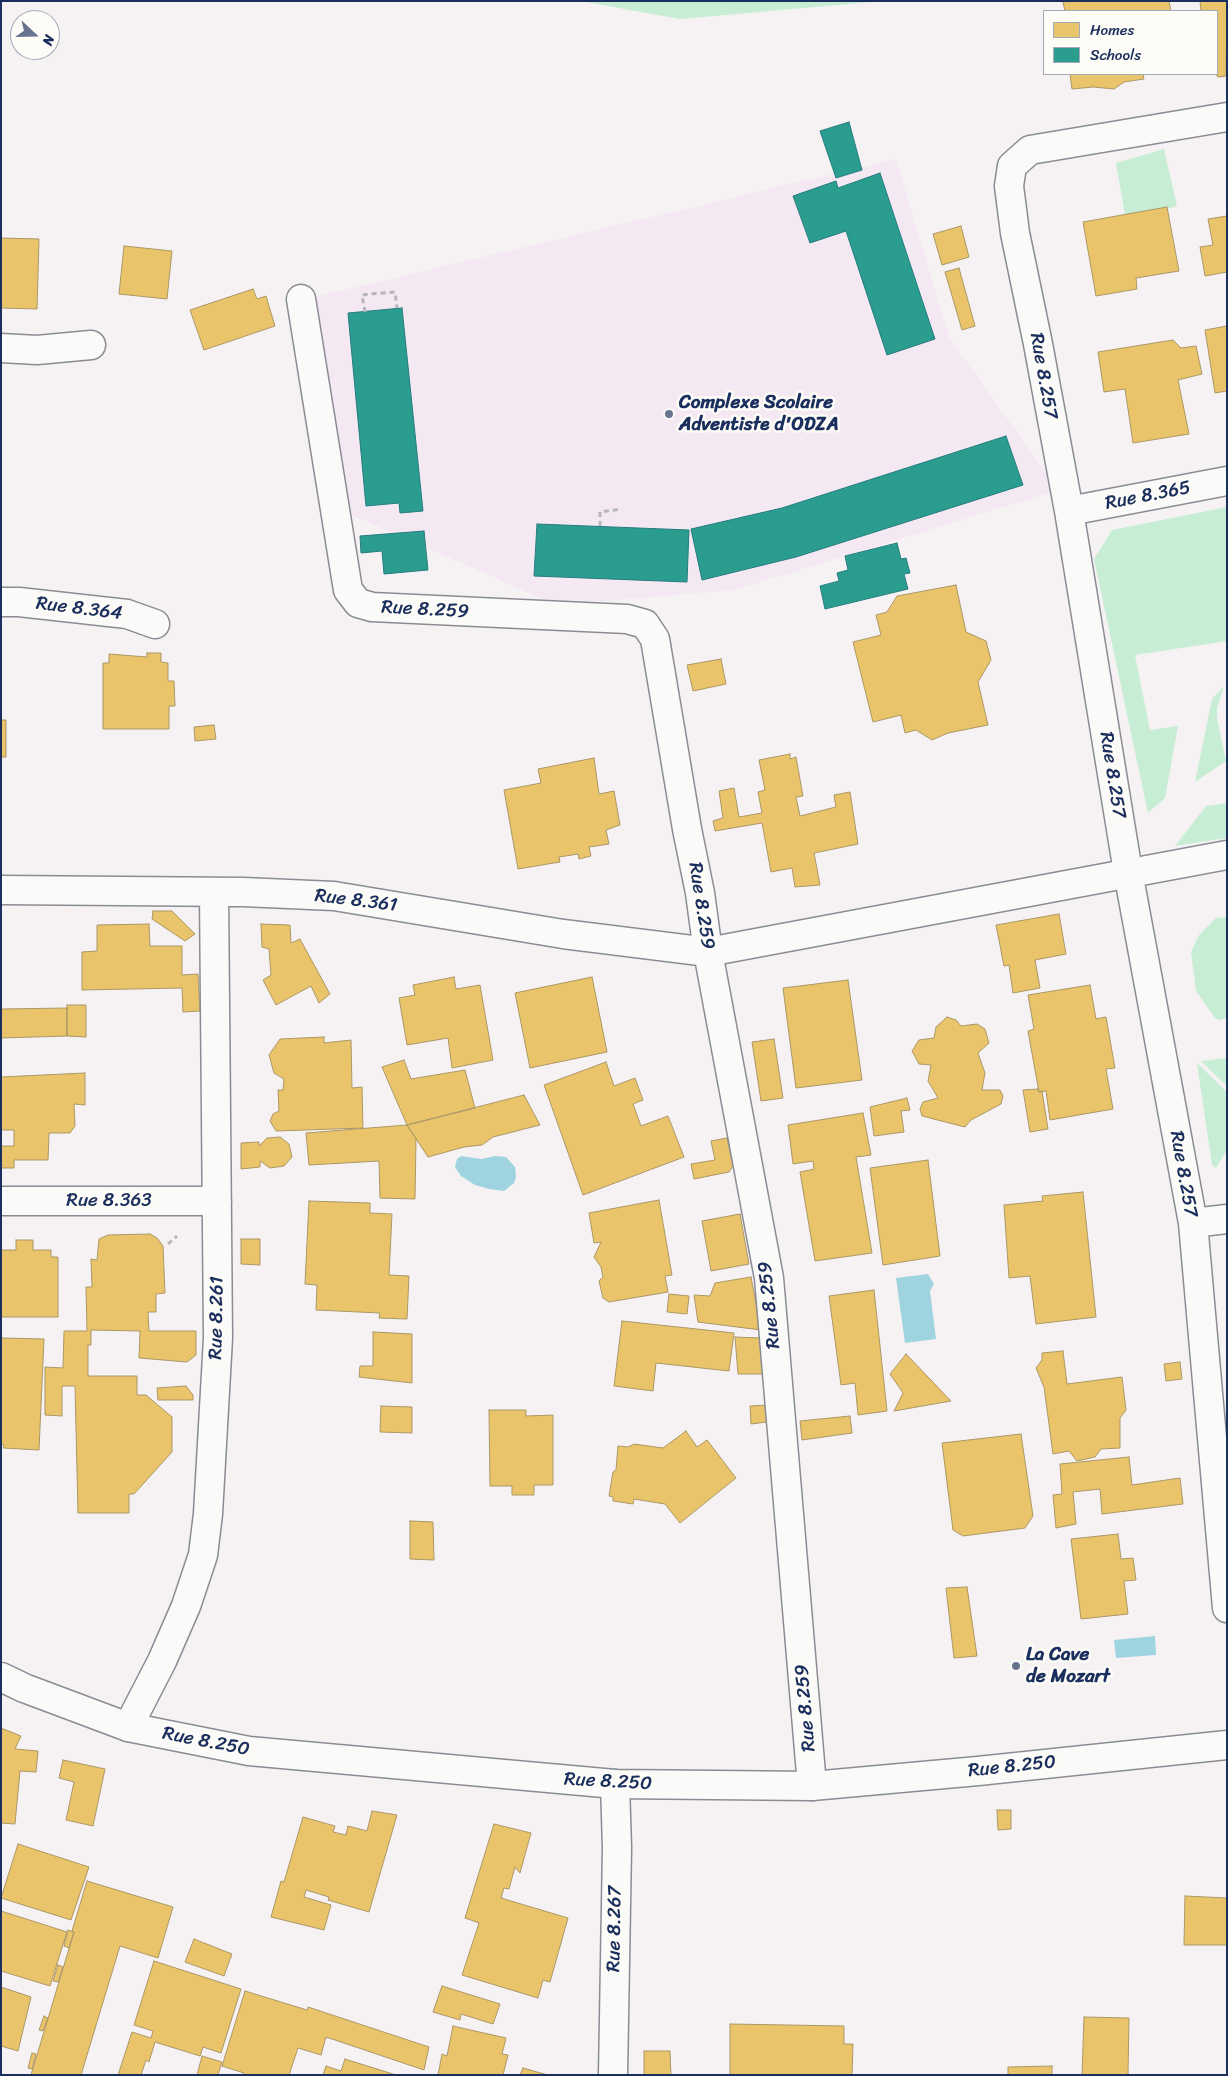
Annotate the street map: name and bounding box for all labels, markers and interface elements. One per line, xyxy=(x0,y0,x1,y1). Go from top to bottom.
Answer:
north arrow xyxy=(10,10,60,60)
legend xyxy=(1043,10,1218,75)
text: Homes xyxy=(1090,17,1134,43)
text: N xyxy=(35,31,62,49)
text: Schools xyxy=(1090,42,1141,68)
street label: Rue 8.257 xyxy=(1024,331,1062,421)
place label: Complexe Scolaire Adventiste d'ODZA xyxy=(679,392,839,436)
marker: Complexe Scolaire Adventiste d'ODZA xyxy=(663,408,675,420)
street label: Rue 8.365 xyxy=(1103,477,1193,515)
street label: Rue 8.364 xyxy=(35,592,123,626)
street label: Rue 8.259 xyxy=(381,596,469,624)
street label: Rue 8.257 xyxy=(1094,730,1130,820)
street label: Rue 8.259 xyxy=(683,861,719,951)
street label: Rue 8.361 xyxy=(313,885,399,917)
street label: Rue 8.257 xyxy=(1164,1129,1202,1219)
street label: Rue 8.363 xyxy=(66,1190,152,1212)
street label: Rue 8.259 xyxy=(754,1260,786,1350)
street label: Rue 8.261 xyxy=(205,1276,229,1360)
place label: La Cave de Mozart xyxy=(1026,1644,1110,1688)
marker: La Cave de Mozart xyxy=(1010,1660,1022,1672)
street label: Rue 8.259 xyxy=(791,1663,821,1753)
street label: Rue 8.250 xyxy=(161,1722,251,1762)
street label: Rue 8.250 xyxy=(967,1751,1057,1783)
street label: Rue 8.250 xyxy=(563,1768,653,1796)
street label: Rue 8.267 xyxy=(603,1886,627,1972)

